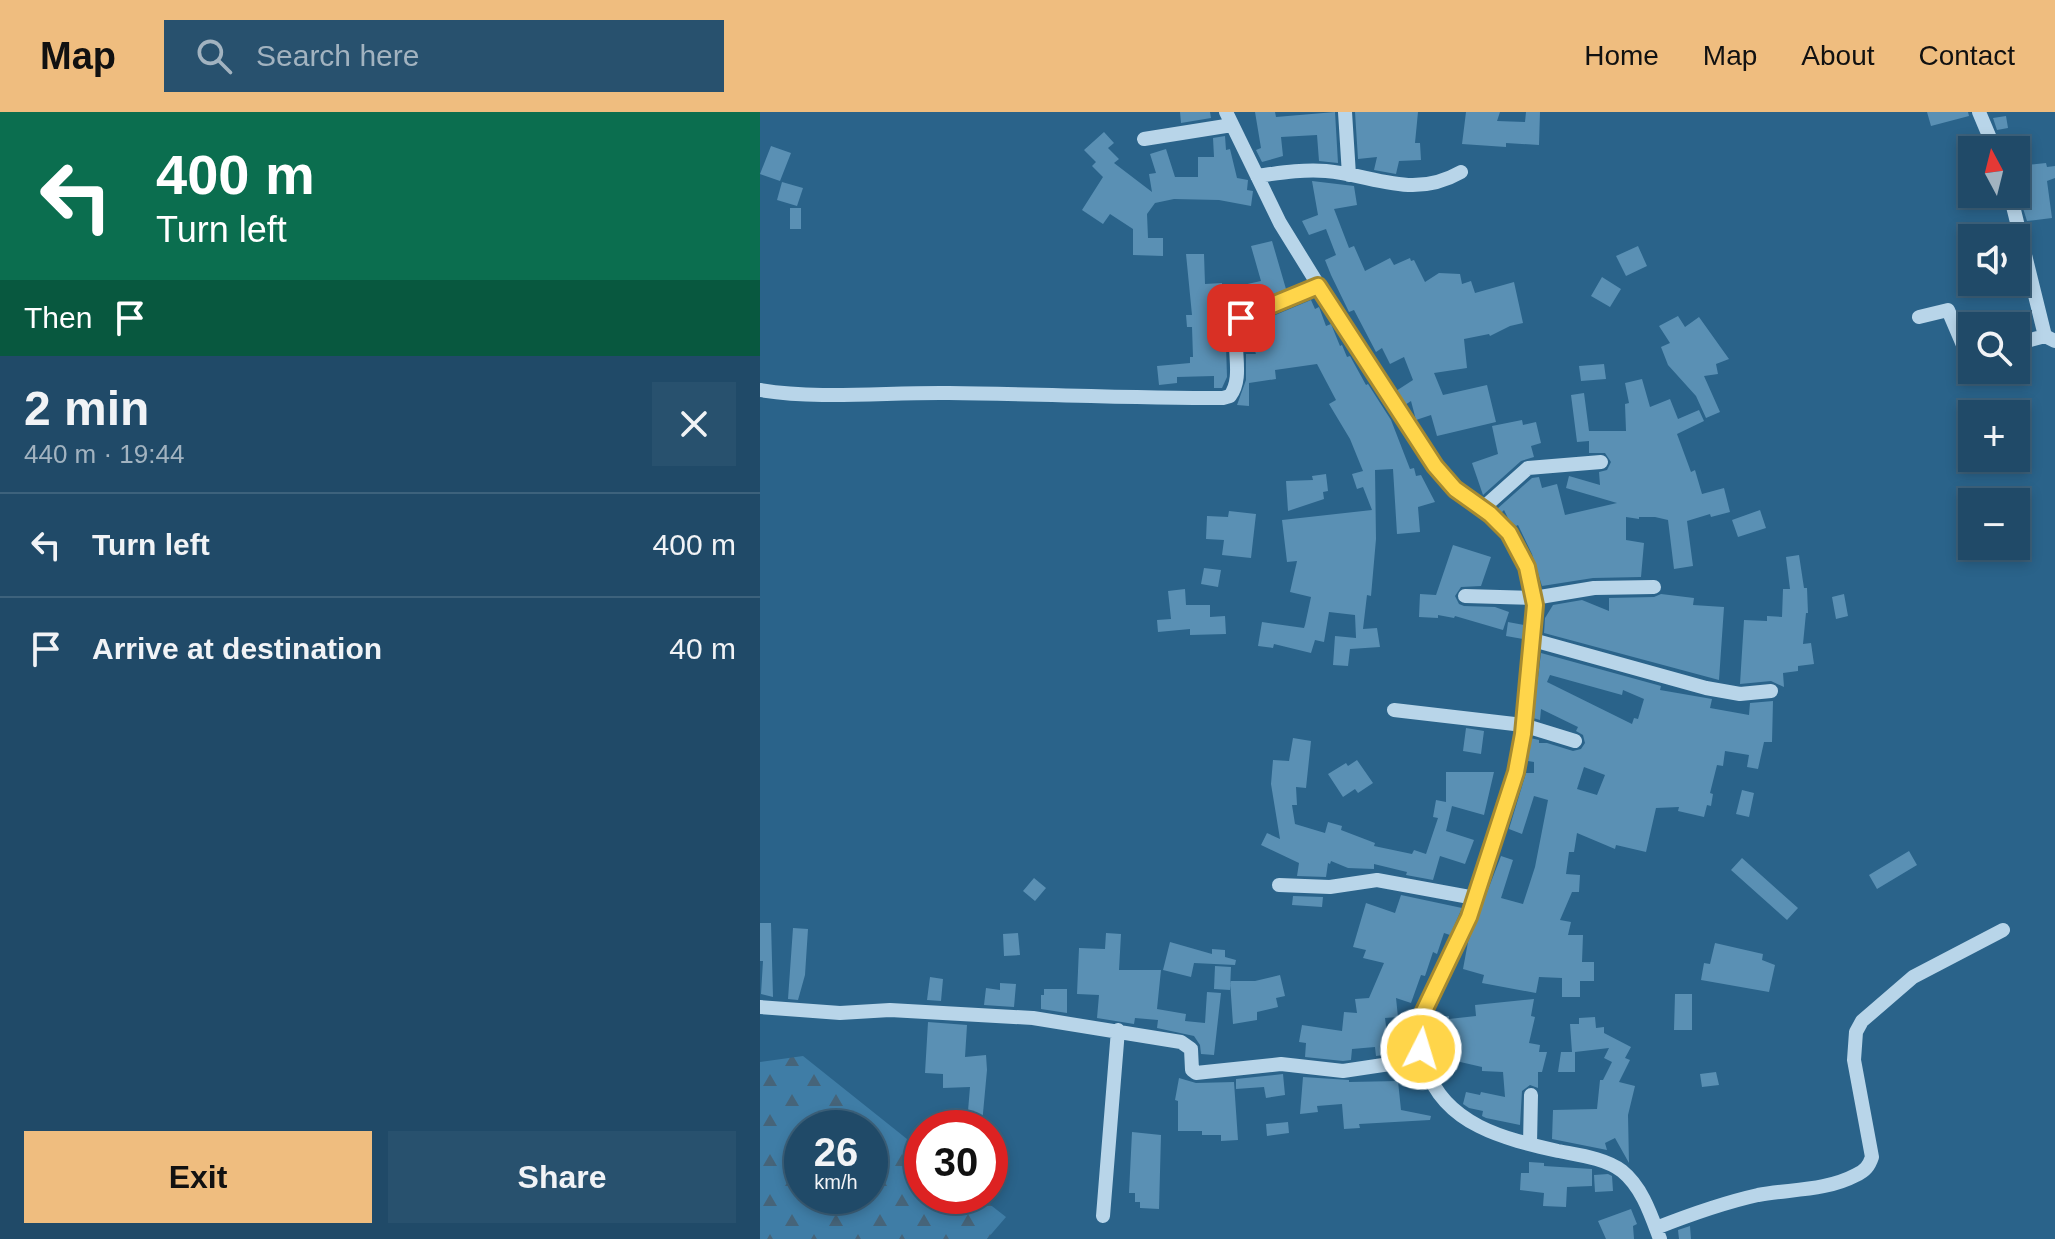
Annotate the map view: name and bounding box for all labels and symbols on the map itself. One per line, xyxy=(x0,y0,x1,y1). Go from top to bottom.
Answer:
north arrow xyxy=(1958,136,2030,208)
pin xyxy=(1207,284,1275,352)
position arrow xyxy=(1379,1007,1463,1091)
speed limit sign: 30 xyxy=(904,1110,1008,1214)

